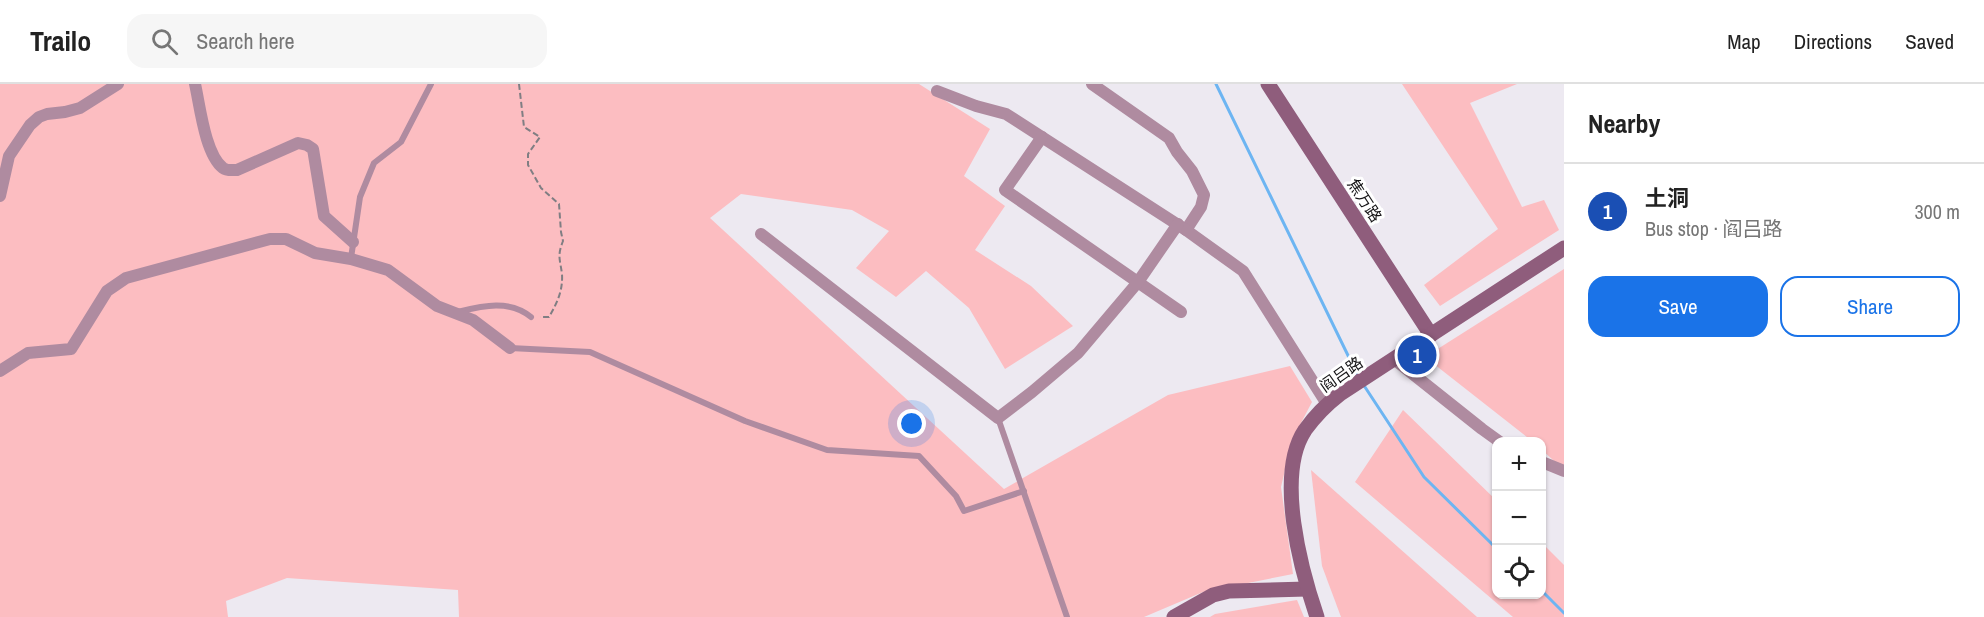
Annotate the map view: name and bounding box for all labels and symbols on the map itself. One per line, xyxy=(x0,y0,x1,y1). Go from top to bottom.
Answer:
street label: 焦万路 xyxy=(1343,174,1387,226)
pin: 1 xyxy=(1398,332,1436,378)
street label: 阎吕路 xyxy=(1315,351,1367,397)
your location xyxy=(897,409,926,438)

